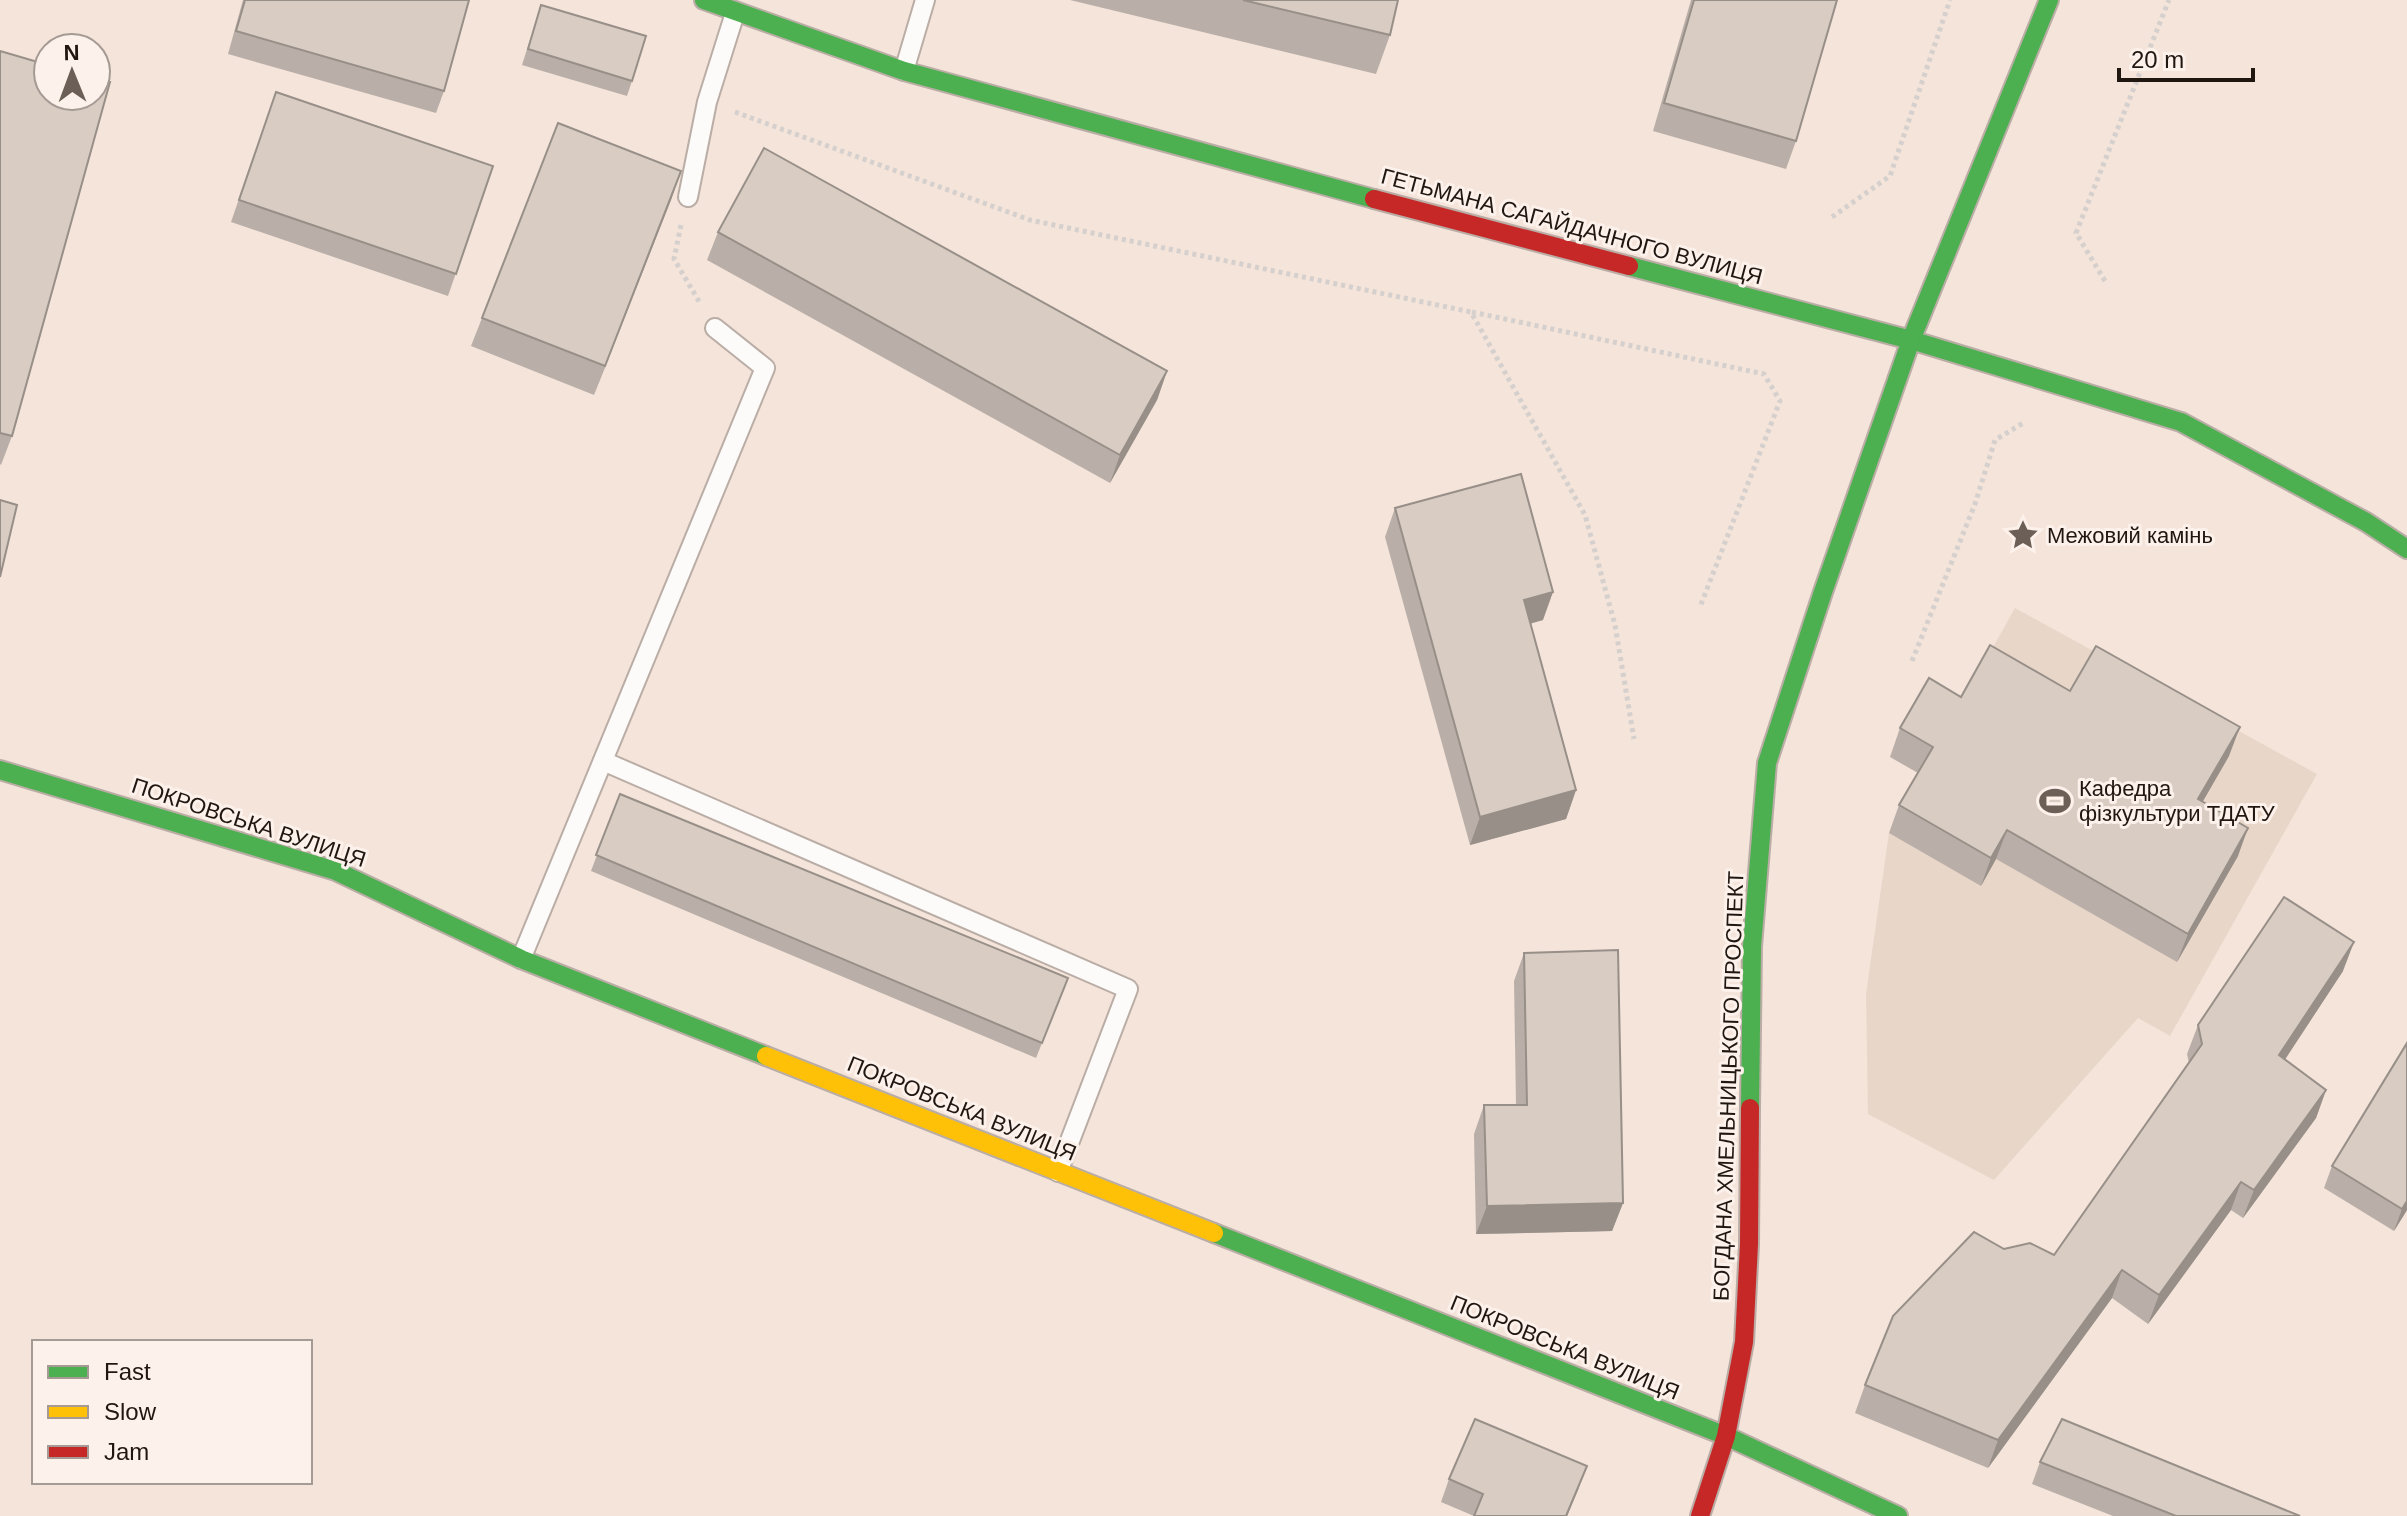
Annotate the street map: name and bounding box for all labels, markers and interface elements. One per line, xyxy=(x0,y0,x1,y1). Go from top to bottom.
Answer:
north arrow xyxy=(32,32,112,112)
scale bar xyxy=(2119,32,2253,82)
text: N xyxy=(63,40,80,65)
text: 20 m xyxy=(2131,46,2184,73)
street label: ГЕТЬМАНА САГАЙДАЧНОГО ВУЛИЦЯ xyxy=(1378,163,1765,290)
place icon: Межовий камінь xyxy=(2006,518,2040,552)
place label: Межовий камінь xyxy=(2047,523,2213,548)
street label: ПОКРОВСЬКА ВУЛИЦЯ xyxy=(129,773,369,872)
place label: Кафедра фізкультури ТДАТУ xyxy=(2079,776,2276,826)
sports icon: Кафедра фізкультури ТДАТУ xyxy=(2038,784,2072,818)
street label: БОГДАНА ХМЕЛЬНИЦЬКОГО ПРОСПЕКТ xyxy=(1708,871,1749,1301)
street label: ПОКРОВСЬКА ВУЛИЦЯ xyxy=(844,1051,1080,1166)
street label: ПОКРОВСЬКА ВУЛИЦЯ xyxy=(1447,1290,1683,1405)
legend xyxy=(32,1340,312,1484)
text: Fast xyxy=(104,1358,151,1385)
text: Slow xyxy=(104,1398,157,1425)
text: Jam xyxy=(104,1438,149,1465)

